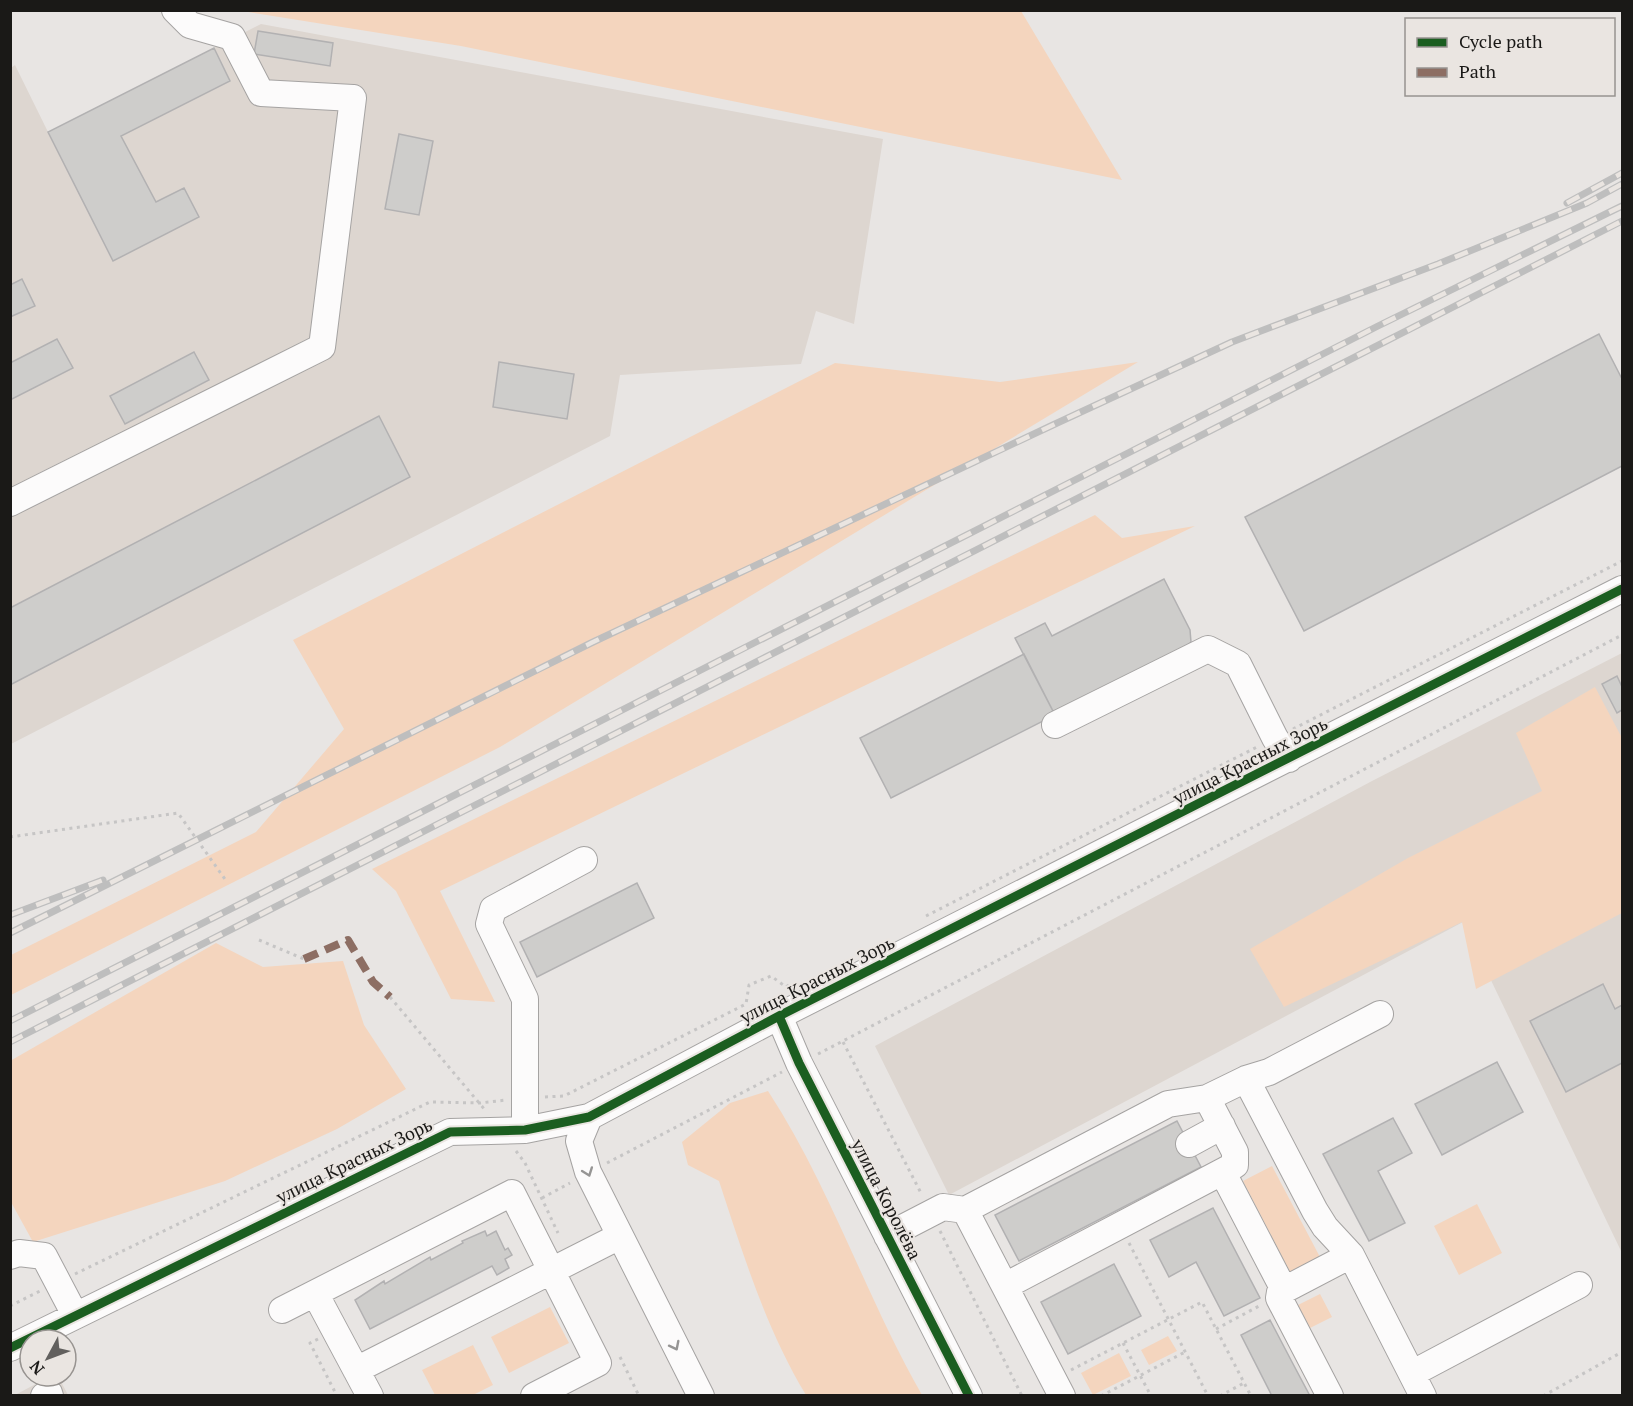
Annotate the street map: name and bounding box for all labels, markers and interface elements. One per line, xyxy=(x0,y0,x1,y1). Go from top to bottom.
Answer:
legend xyxy=(1405,18,1615,96)
text: Cycle path xyxy=(1459,29,1543,53)
text: Path xyxy=(1459,59,1496,83)
street label: улица Красных Зорь xyxy=(1168,711,1331,810)
street label: улица Красных Зорь xyxy=(735,930,898,1029)
street label: улица Красных Зорь xyxy=(271,1112,436,1209)
street label: улица Королёва xyxy=(846,1134,928,1263)
one-way arrow xyxy=(581,1166,594,1177)
north arrow xyxy=(18,1328,78,1388)
one-way arrow xyxy=(668,1340,679,1351)
text: N xyxy=(24,1356,49,1380)

